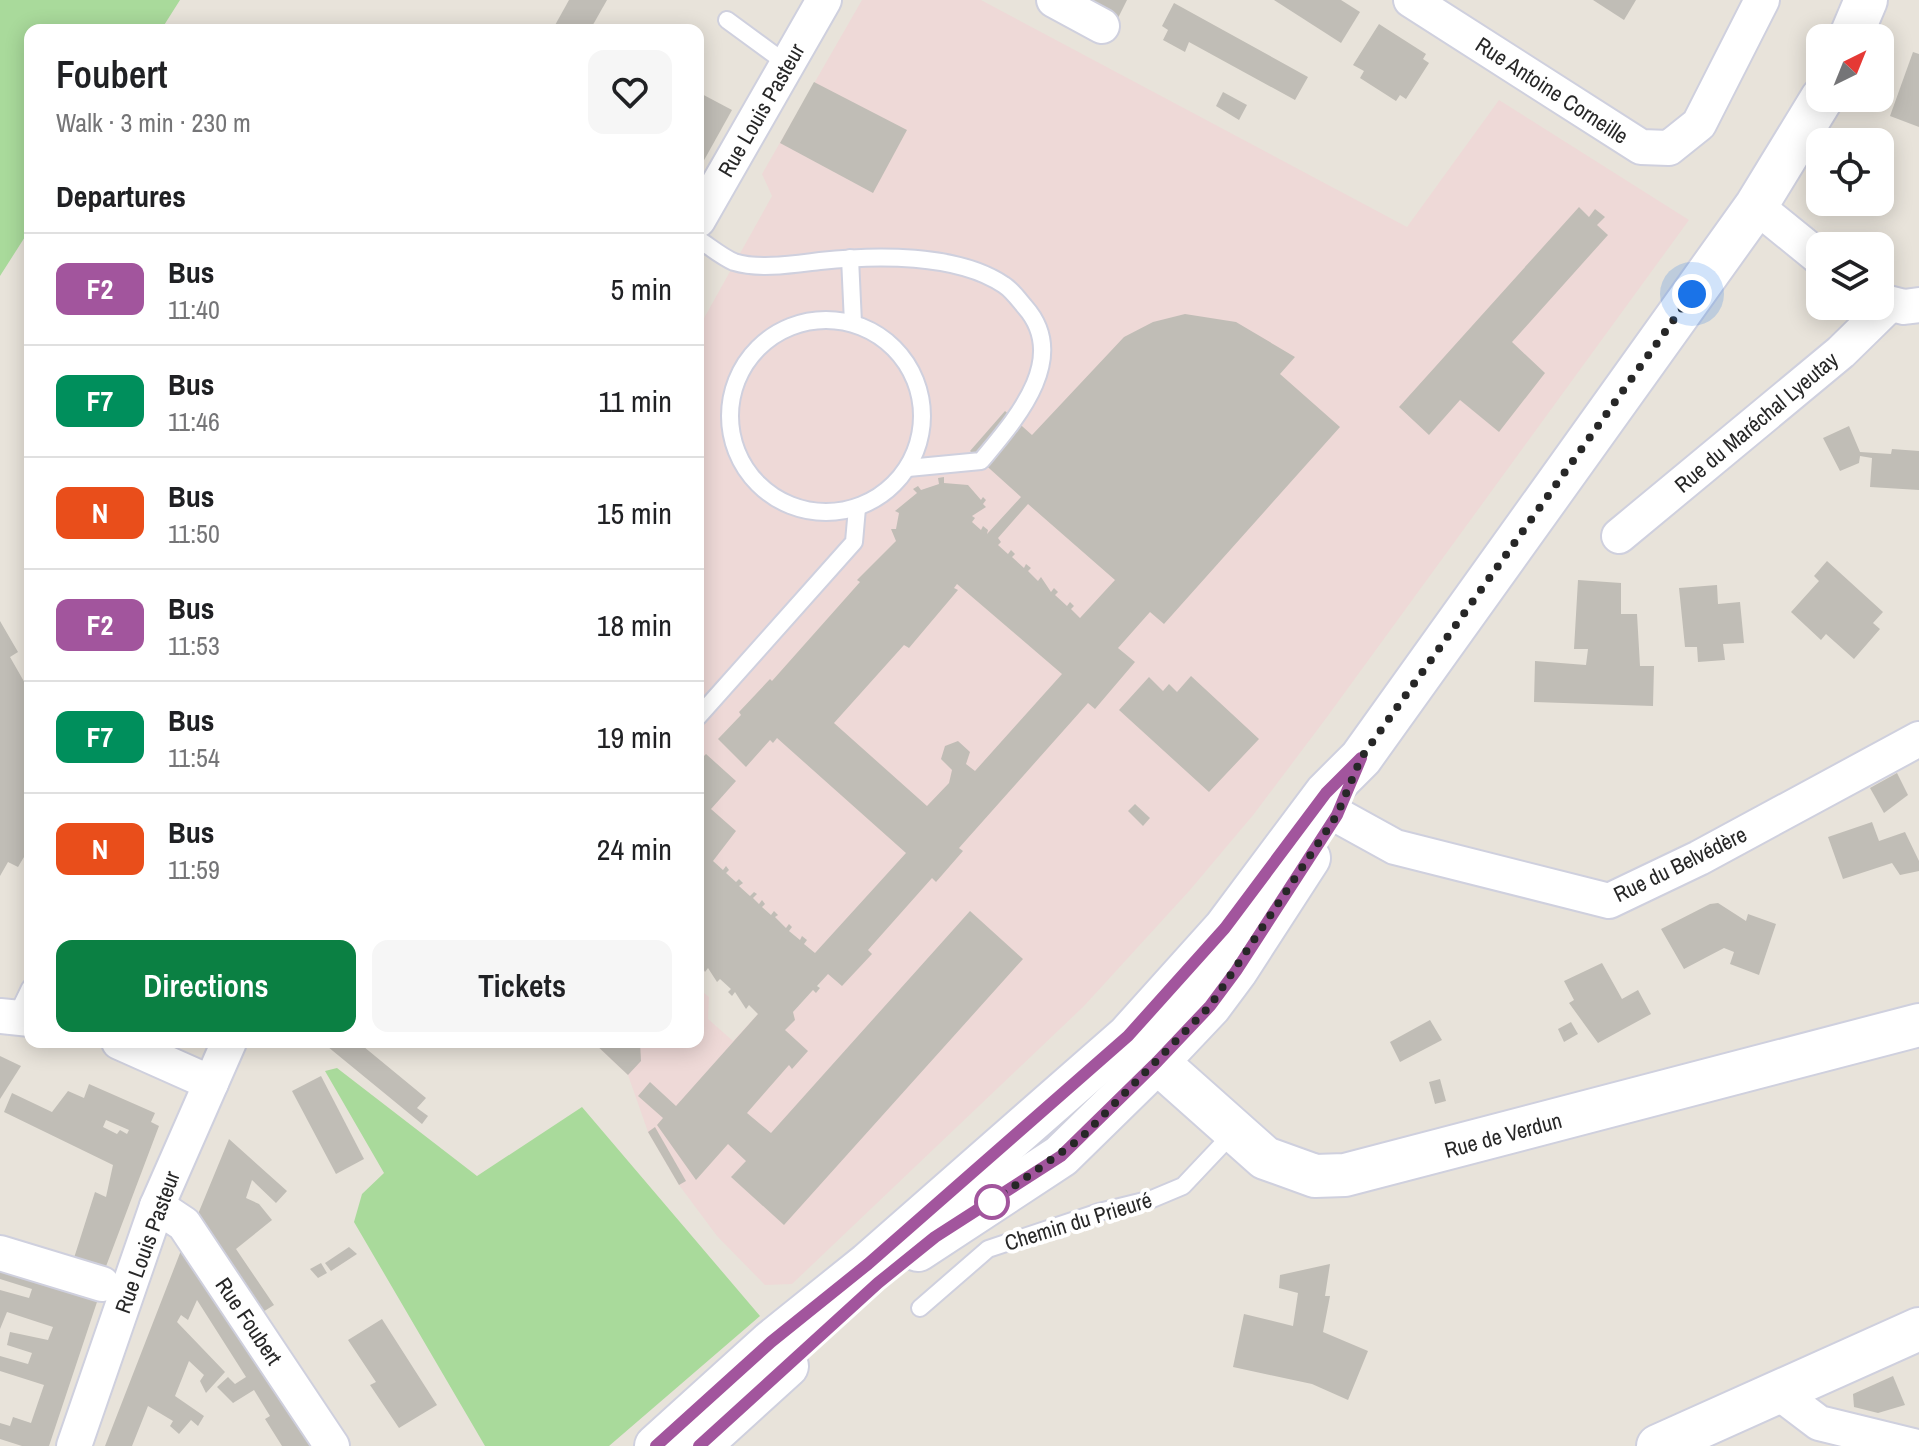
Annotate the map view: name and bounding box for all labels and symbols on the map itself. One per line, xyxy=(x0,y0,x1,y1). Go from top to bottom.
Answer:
north arrow xyxy=(1806,24,1894,112)
street label: Rue Antoine Corneille xyxy=(1470,29,1634,151)
street label: Rue Louis Pasteur xyxy=(711,38,811,182)
your location xyxy=(1672,274,1712,314)
street label: Rue du Maréchal Lyeutay xyxy=(1668,345,1844,499)
street label: Rue du Belvédère xyxy=(1609,819,1751,909)
street label: Rue de Verdun xyxy=(1441,1105,1565,1165)
street label: Rue Louis Pasteur xyxy=(107,1167,187,1317)
street label: Chemin du Prieuré xyxy=(1001,1184,1155,1258)
unlabelled marker xyxy=(975,1185,1009,1219)
street label: Rue Foubert xyxy=(209,1271,289,1371)

